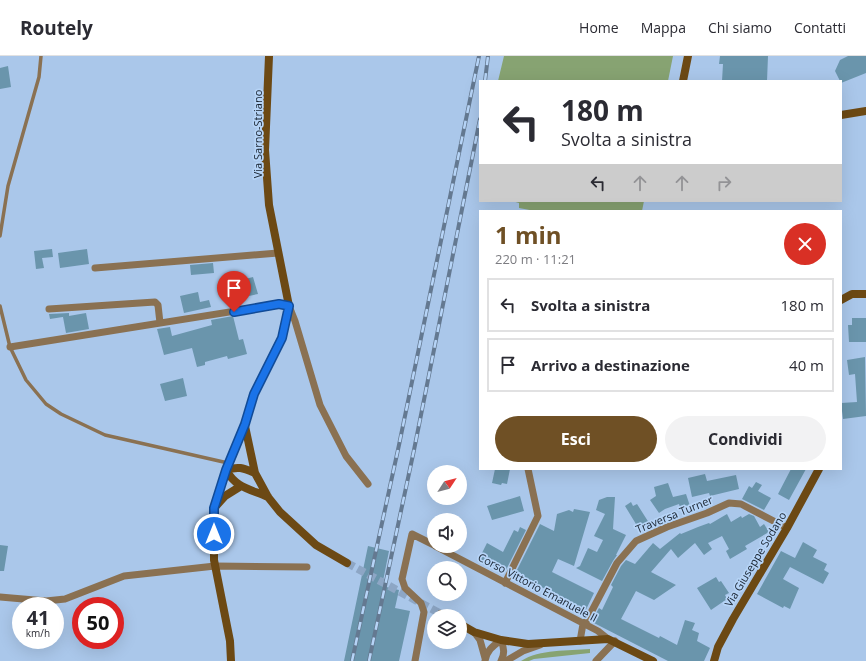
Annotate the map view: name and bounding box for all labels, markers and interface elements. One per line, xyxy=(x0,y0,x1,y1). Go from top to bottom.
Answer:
text: Routely xyxy=(20,15,93,41)
text: Home xyxy=(579,18,619,37)
text: Mappa xyxy=(641,18,686,37)
text: Chi siamo xyxy=(708,18,772,37)
text: Contatti xyxy=(794,18,846,37)
street label: Via Sarno-Striano xyxy=(250,89,265,178)
text: 180 m xyxy=(561,91,644,129)
icon: left xyxy=(495,96,547,148)
text: Svolta a sinistra xyxy=(561,127,692,151)
icon: left xyxy=(587,172,609,194)
icon: ahead xyxy=(629,172,651,194)
icon: ahead xyxy=(671,172,693,194)
icon: right xyxy=(713,172,735,194)
text: 1 min xyxy=(495,218,562,251)
button: close xyxy=(784,223,826,265)
text: 220 m · 11:21 xyxy=(495,250,576,268)
pin xyxy=(217,271,251,312)
icon: arrive xyxy=(223,277,245,299)
icon: left xyxy=(497,294,519,316)
text: Svolta a sinistra xyxy=(531,295,650,315)
text: 180 m xyxy=(780,295,824,315)
icon: arrive xyxy=(497,354,519,376)
text: Arrivo a destinazione xyxy=(531,355,690,375)
text: 40 m xyxy=(789,355,824,375)
button: Esci xyxy=(495,416,657,462)
button: Condividi xyxy=(665,416,826,462)
north arrow xyxy=(427,465,467,505)
map controls xyxy=(427,465,467,649)
street label: Traversa Turner xyxy=(633,492,715,536)
street label: Via Giuseppe Sodano xyxy=(721,508,790,609)
position arrow xyxy=(193,513,235,555)
button: sound xyxy=(427,513,467,553)
street label: Corso Vittorio Emanuele II xyxy=(476,549,600,625)
button: search xyxy=(427,561,467,601)
speed limit sign: 50 xyxy=(72,597,124,649)
text: 41 xyxy=(27,604,49,631)
button: layers xyxy=(427,609,467,649)
text: km/h xyxy=(26,626,50,640)

